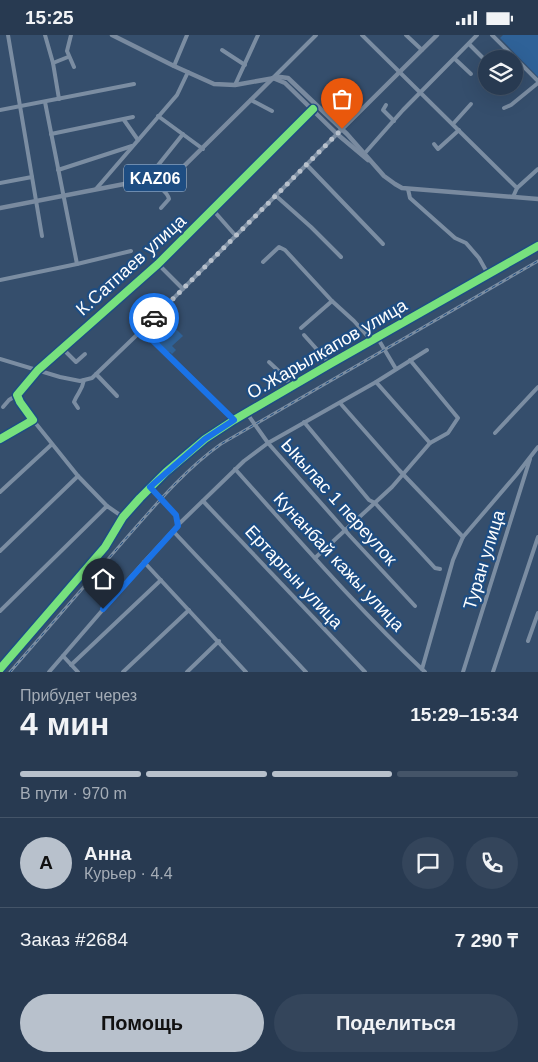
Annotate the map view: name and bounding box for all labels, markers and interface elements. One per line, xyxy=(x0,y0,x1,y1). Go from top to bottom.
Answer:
text: 15:25 xyxy=(25,7,74,28)
map controls xyxy=(478,50,523,95)
button: layers xyxy=(478,50,523,95)
pin xyxy=(321,78,363,129)
icon: bag xyxy=(328,85,356,113)
road number: KАZ06 xyxy=(124,165,186,191)
street label: К.Сатпаев улица xyxy=(72,210,191,319)
courier xyxy=(129,293,179,343)
street label: О.Жарылкапов улица xyxy=(243,295,411,403)
icon: car xyxy=(140,304,168,332)
street label: Ыкылас 1 переулок xyxy=(277,435,401,569)
street label: Кунанбай кажы улица xyxy=(270,489,409,636)
street label: Туран улица xyxy=(459,507,509,612)
street label: Ертаргын улица xyxy=(241,521,348,633)
pin xyxy=(82,558,124,609)
icon: home xyxy=(89,565,117,593)
text: Прибудет через xyxy=(20,687,137,704)
text: 15:29–15:34 xyxy=(410,704,518,725)
text: 4 мин xyxy=(20,706,109,742)
text: В пути · 970 m xyxy=(20,785,127,802)
button: chat xyxy=(402,837,454,889)
button: phone xyxy=(466,837,518,889)
text: Анна xyxy=(84,843,131,864)
text: А xyxy=(39,852,53,873)
text: Курьер · 4.4 xyxy=(84,865,173,882)
text: Заказ #2684 xyxy=(20,929,128,950)
text: 7 290 ₸ xyxy=(455,930,518,951)
button: Помощь xyxy=(20,994,264,1052)
button: Поделиться xyxy=(274,994,518,1052)

